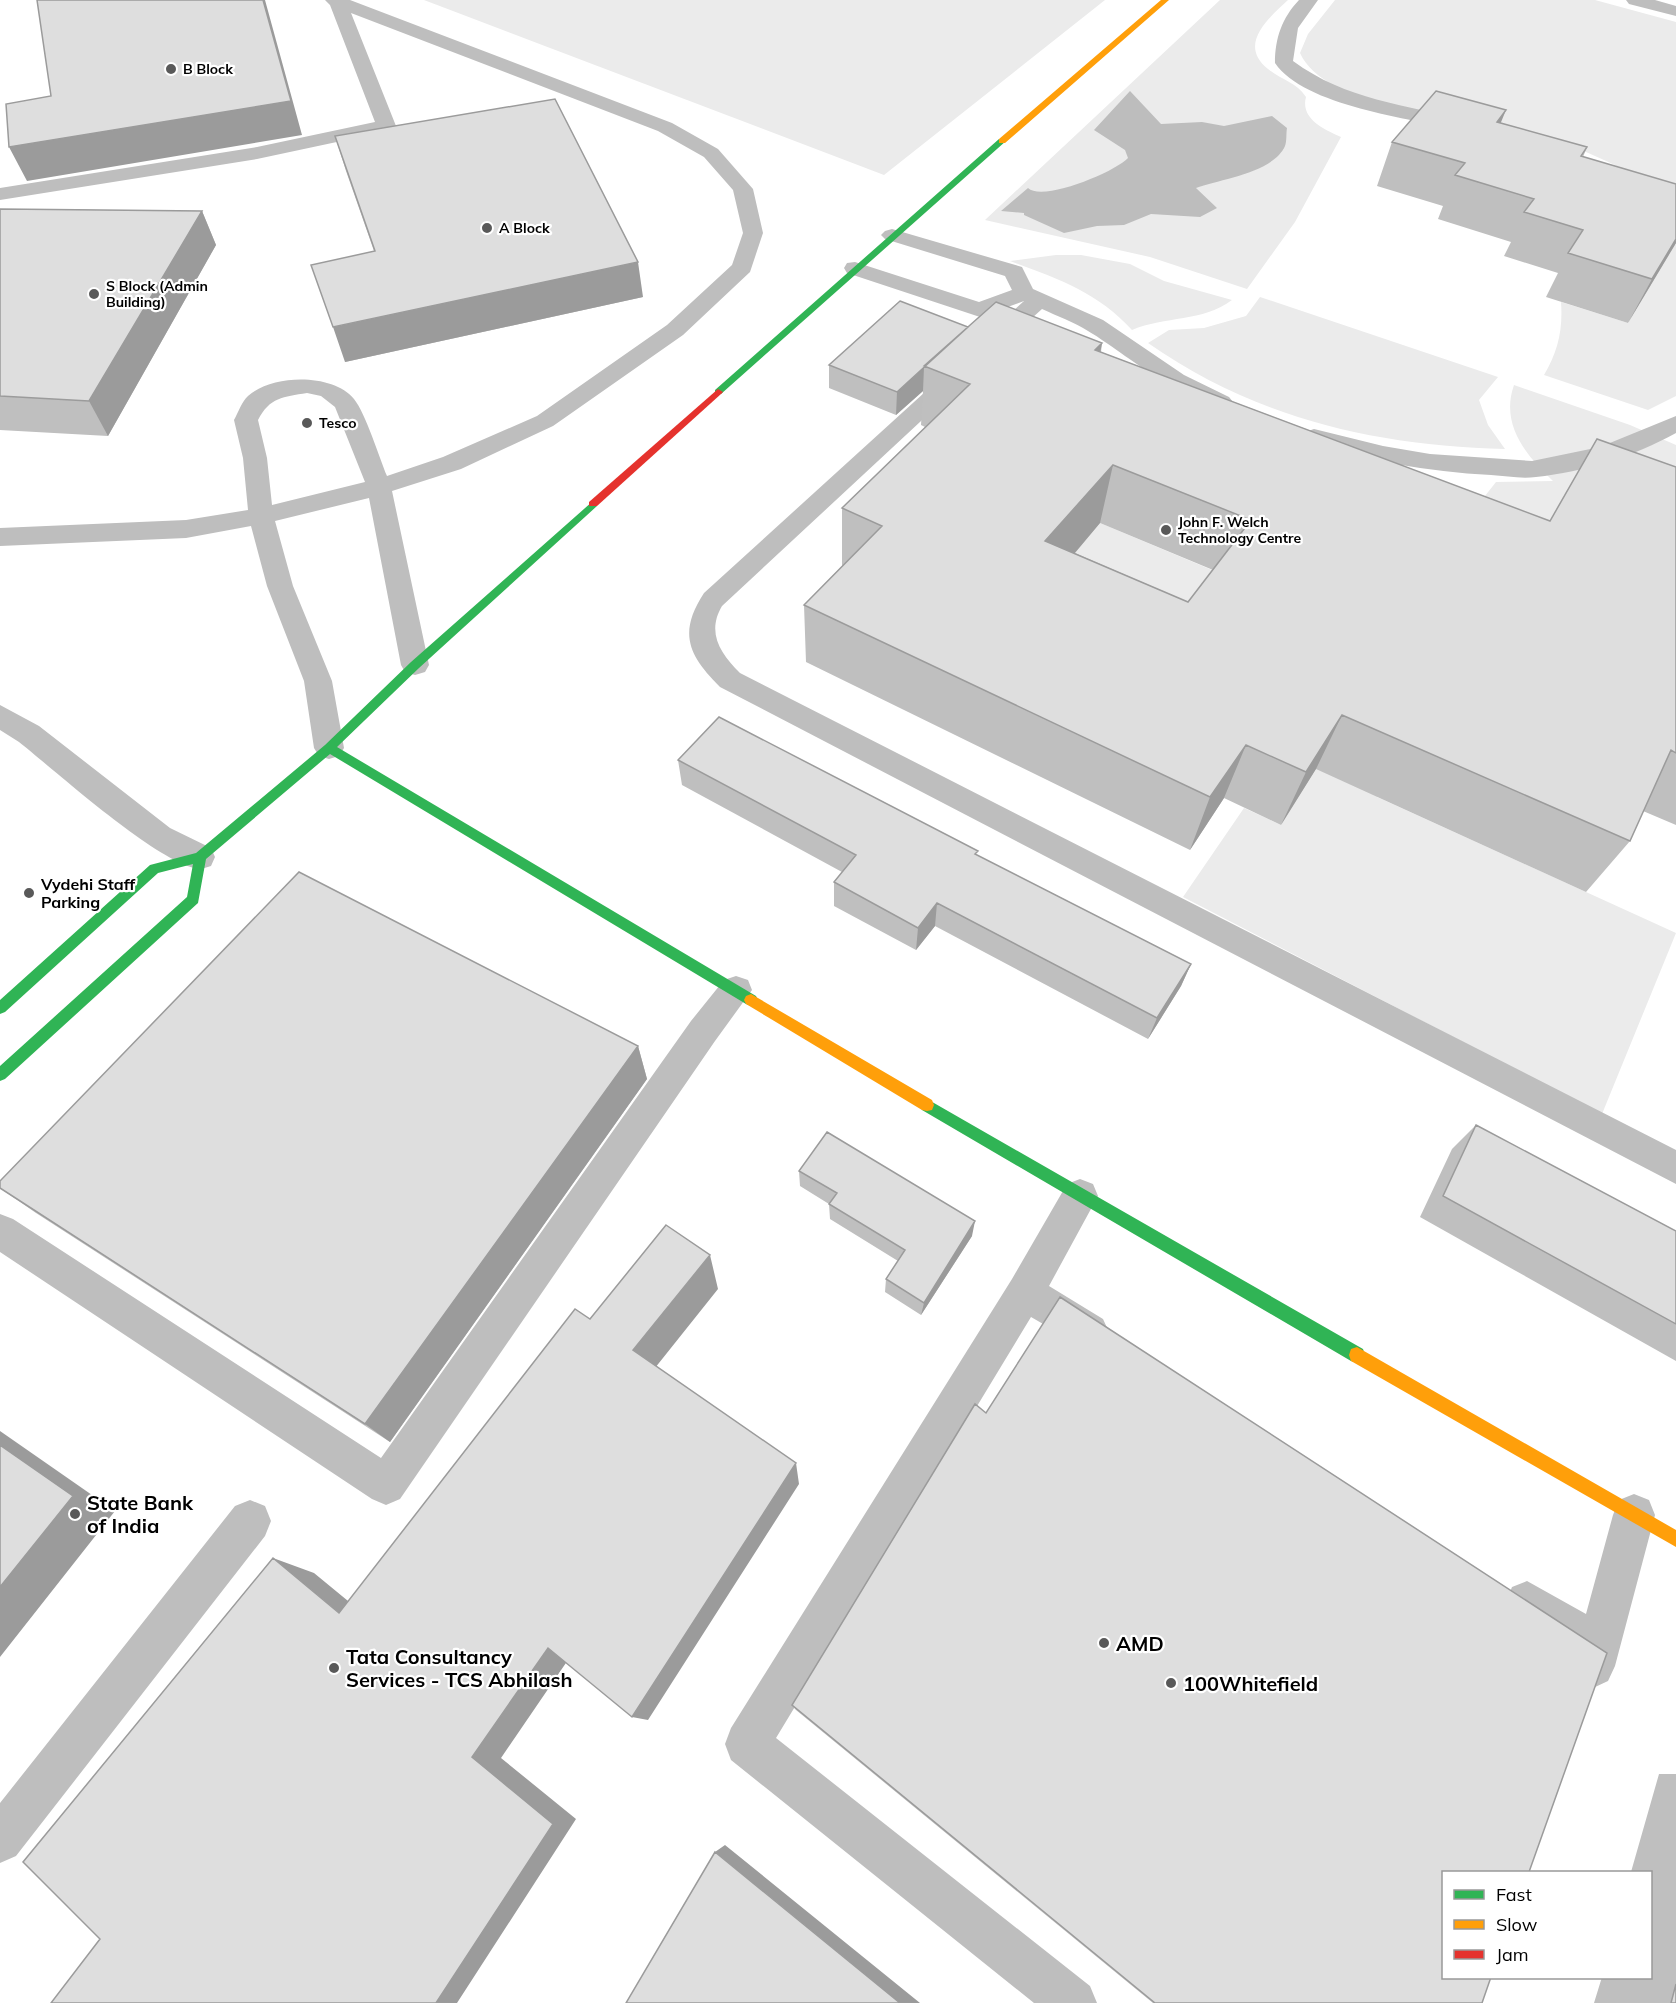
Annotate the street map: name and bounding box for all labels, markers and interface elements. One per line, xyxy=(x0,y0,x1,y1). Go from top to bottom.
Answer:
place label: B Block xyxy=(183,60,233,78)
marker: B Block xyxy=(164,62,178,76)
place label: A Block xyxy=(499,219,550,237)
marker: A Block xyxy=(480,221,494,235)
place label: S Block (Admin Building) xyxy=(106,277,208,311)
marker: S Block (Admin Building) xyxy=(87,287,101,301)
place label: Tesco xyxy=(319,414,356,432)
marker: Tesco xyxy=(300,416,314,430)
place label: John F. Welch Technology Centre xyxy=(1178,513,1301,547)
marker: John F. Welch Technology Centre xyxy=(1159,523,1173,537)
place label: Vydehi Staff Parking xyxy=(40,874,136,912)
marker: Vydehi Staff Parking xyxy=(22,886,36,900)
place label: State Bank of India xyxy=(87,1490,194,1538)
marker: State Bank of India xyxy=(68,1507,82,1521)
place label: AMD xyxy=(1116,1631,1164,1656)
marker: AMD xyxy=(1097,1636,1111,1650)
place label: Tata Consultancy Services - TCS Abhilash xyxy=(346,1644,573,1692)
marker: Tata Consultancy Services - TCS Abhilash xyxy=(327,1661,341,1675)
place label: 100Whitefield xyxy=(1183,1671,1318,1696)
marker: 100Whitefield xyxy=(1164,1676,1178,1690)
legend xyxy=(1442,1871,1652,1979)
text: Fast xyxy=(1496,1883,1532,1906)
text: Slow xyxy=(1496,1913,1538,1936)
text: Jam xyxy=(1496,1943,1529,1966)

